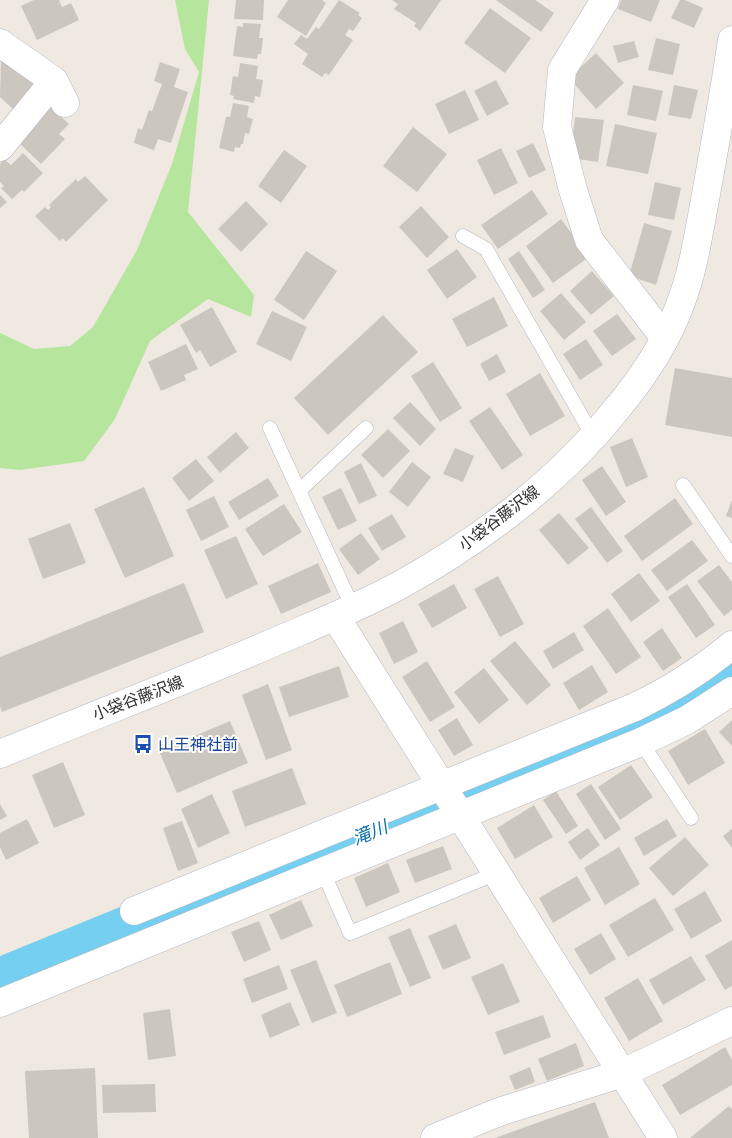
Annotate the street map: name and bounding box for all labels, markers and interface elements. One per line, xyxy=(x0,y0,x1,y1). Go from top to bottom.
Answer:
street label: 小袋谷藤沢線 xyxy=(455,482,543,554)
street label: 小袋谷藤沢線 xyxy=(90,672,186,724)
bus stop icon: 山王神社前 xyxy=(132,733,154,755)
place label: 山王神社前 xyxy=(158,735,238,754)
water label: 滝川 xyxy=(349,815,393,850)

